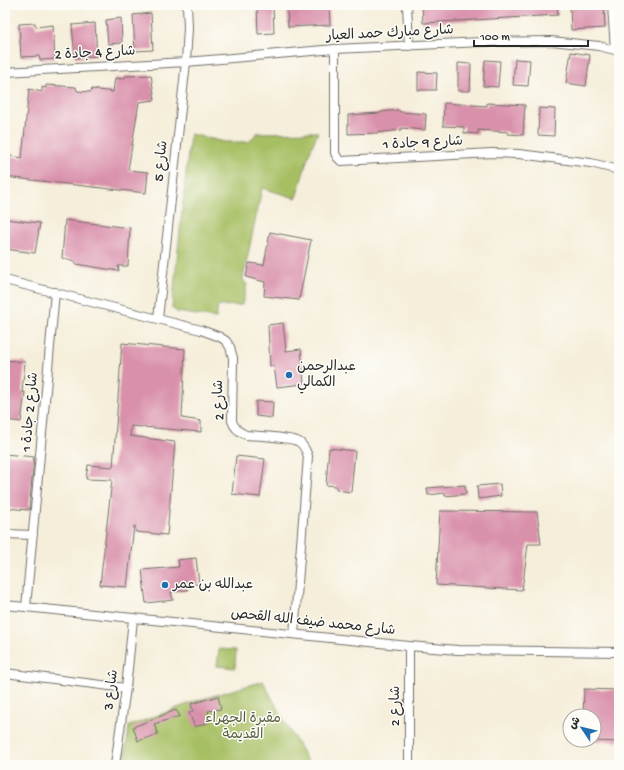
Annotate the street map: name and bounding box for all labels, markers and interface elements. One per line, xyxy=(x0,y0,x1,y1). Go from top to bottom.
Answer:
street label: شارع مبارك حمد العيار xyxy=(325,22,454,46)
scale bar xyxy=(474,22,588,48)
text: 100 m xyxy=(479,31,510,45)
street label: شارع 4 جادة 2 xyxy=(54,43,136,65)
street label: شارع 9 جادة 1 xyxy=(382,133,463,155)
street label: شارع 5 xyxy=(151,140,173,182)
place label: عبدالرحمن الكمالي xyxy=(297,359,356,394)
marker: عبدالرحمن الكمالي xyxy=(284,370,294,380)
street label: شارع 2 جادة 1 xyxy=(19,371,43,454)
street label: شارع 2 xyxy=(211,379,229,421)
place label: عبدالله بن عمر xyxy=(172,577,253,594)
marker: عبدالله بن عمر xyxy=(160,580,170,590)
street label: شارع محمد ضيف الله القحص xyxy=(230,606,396,640)
street label: شارع 3 xyxy=(101,669,123,712)
street label: شارع 2 xyxy=(388,686,405,726)
north arrow xyxy=(562,708,602,748)
park label: مقبرة الجهراء القديمة xyxy=(205,711,281,744)
text: ش xyxy=(567,715,584,732)

